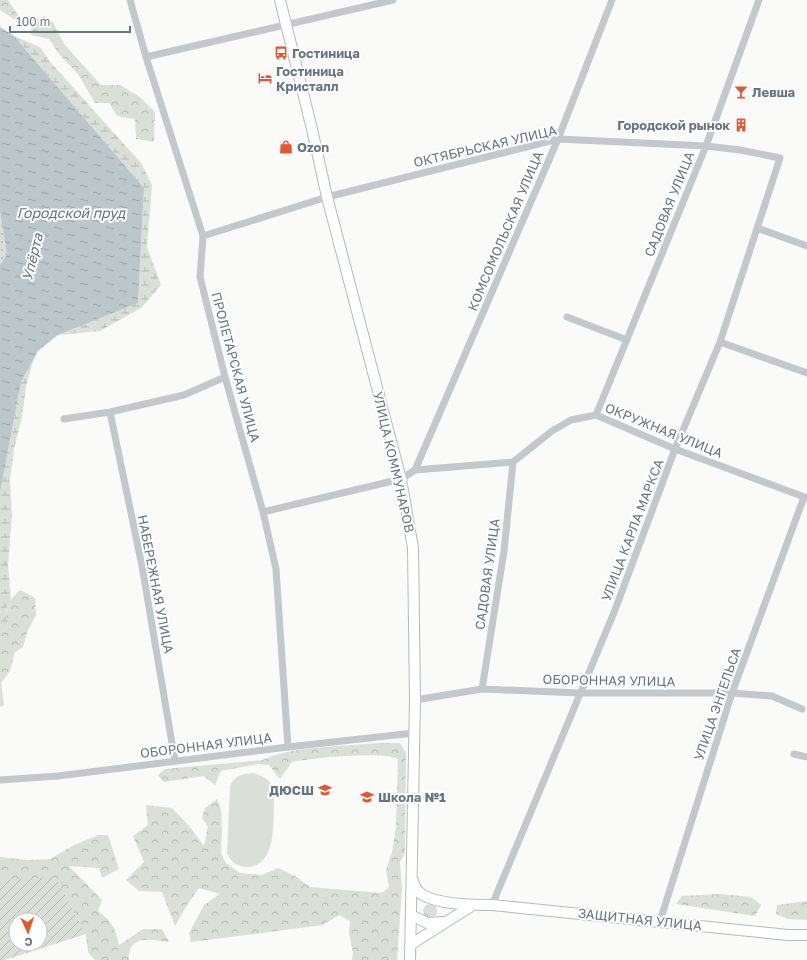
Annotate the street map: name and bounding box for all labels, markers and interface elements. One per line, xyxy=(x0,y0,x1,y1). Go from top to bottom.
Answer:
scale bar xyxy=(10,8,130,34)
text: 100 m xyxy=(16,14,50,29)
bus stop icon: Гостиница xyxy=(273,45,289,61)
place label: Гостиница xyxy=(292,45,360,61)
place label: Гостиница Кристалл xyxy=(276,63,344,94)
hotel icon: Гостиница Кристалл xyxy=(257,70,273,86)
bar icon: Левша xyxy=(733,84,749,100)
place label: Левша xyxy=(752,84,796,100)
place label: Городской рынок xyxy=(617,117,730,133)
building icon: Городской рынок xyxy=(733,117,749,133)
street label: ОКТЯБРЬСКАЯ УЛИЦА xyxy=(412,122,558,170)
shop icon: Ozon xyxy=(278,139,294,155)
place label: Ozon xyxy=(297,139,329,155)
street label: КОМСОМОЛЬСКАЯ УЛИЦА xyxy=(464,148,546,313)
street label: САДОВАЯ УЛИЦА xyxy=(641,149,698,259)
water label: Городской пруд xyxy=(17,204,126,221)
water label: Упёрта xyxy=(18,230,46,282)
street label: ПРОЛЕТАРСКАЯ УЛИЦА xyxy=(208,290,264,444)
street label: УЛИЦА КОММУНАРОВ xyxy=(370,390,418,534)
street label: ОКРУЖНАЯ УЛИЦА xyxy=(603,399,725,461)
street label: УЛИЦА КАРЛА МАРКСА xyxy=(597,456,667,603)
street label: НАБЕРЕЖНАЯ УЛИЦА xyxy=(135,513,177,655)
street label: САДОВАЯ УЛИЦА xyxy=(471,517,503,631)
street label: УЛИЦА ЭНГЕЛЬСА xyxy=(690,645,744,763)
street label: ОБОРОННАЯ УЛИЦА xyxy=(542,671,676,689)
street label: ОБОРОННАЯ УЛИЦА xyxy=(139,729,273,761)
place label: ДЮСШ xyxy=(269,782,314,798)
school or university icon: ДЮСШ xyxy=(317,782,333,798)
school or university icon: Школа №1 xyxy=(359,789,375,805)
place label: Школа №1 xyxy=(378,789,446,805)
street label: ЗАЩИТНАЯ УЛИЦА xyxy=(577,905,703,933)
north arrow xyxy=(8,912,48,952)
text: С xyxy=(24,936,33,949)

